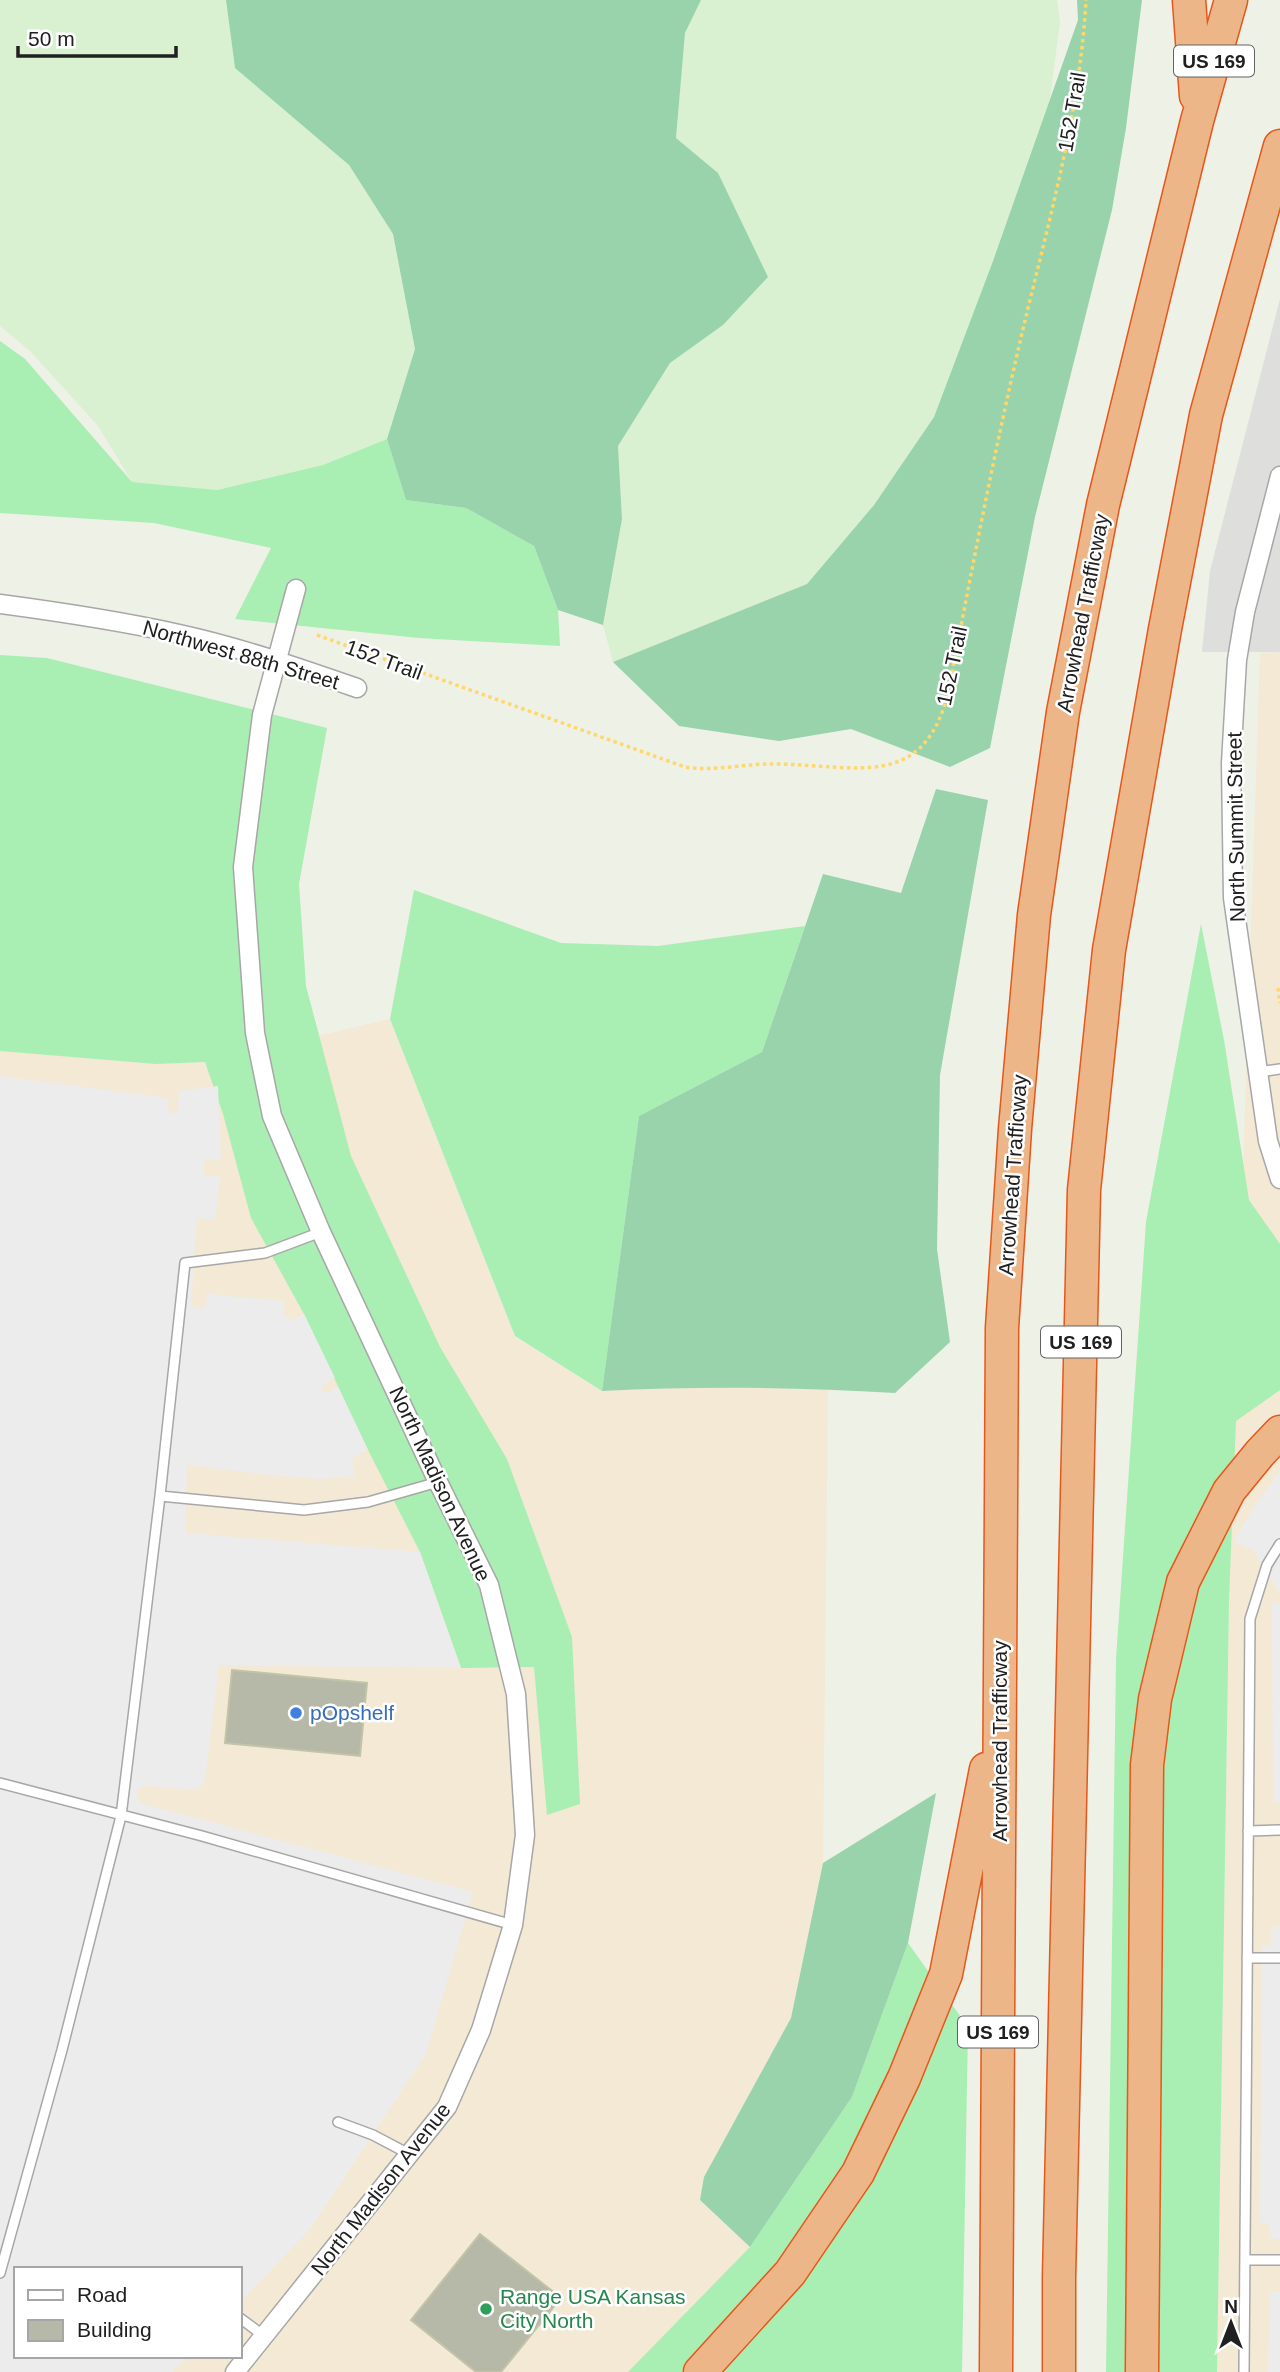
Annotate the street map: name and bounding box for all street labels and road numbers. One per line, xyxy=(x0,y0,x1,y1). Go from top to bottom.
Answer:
road number: US 169 xyxy=(1174,45,1254,76)
street label: 152 Trail xyxy=(1053,70,1090,154)
street label: Arrowhead Trafficway xyxy=(1052,511,1113,714)
street label: Northwest 88th Street xyxy=(140,615,342,694)
street label: 152 Trail xyxy=(932,624,971,708)
street label: 152 Trail xyxy=(342,635,426,684)
street label: North Summit Street xyxy=(1222,732,1249,922)
street label: Arrowhead Trafficway xyxy=(994,1073,1031,1276)
road number: US 169 xyxy=(1041,1326,1121,1358)
street label: North Madison Avenue xyxy=(385,1383,496,1585)
street label: Arrowhead Trafficway xyxy=(988,1640,1011,1842)
road number: US 169 xyxy=(958,2016,1038,2048)
street label: North Madison Avenue xyxy=(306,2098,455,2279)

